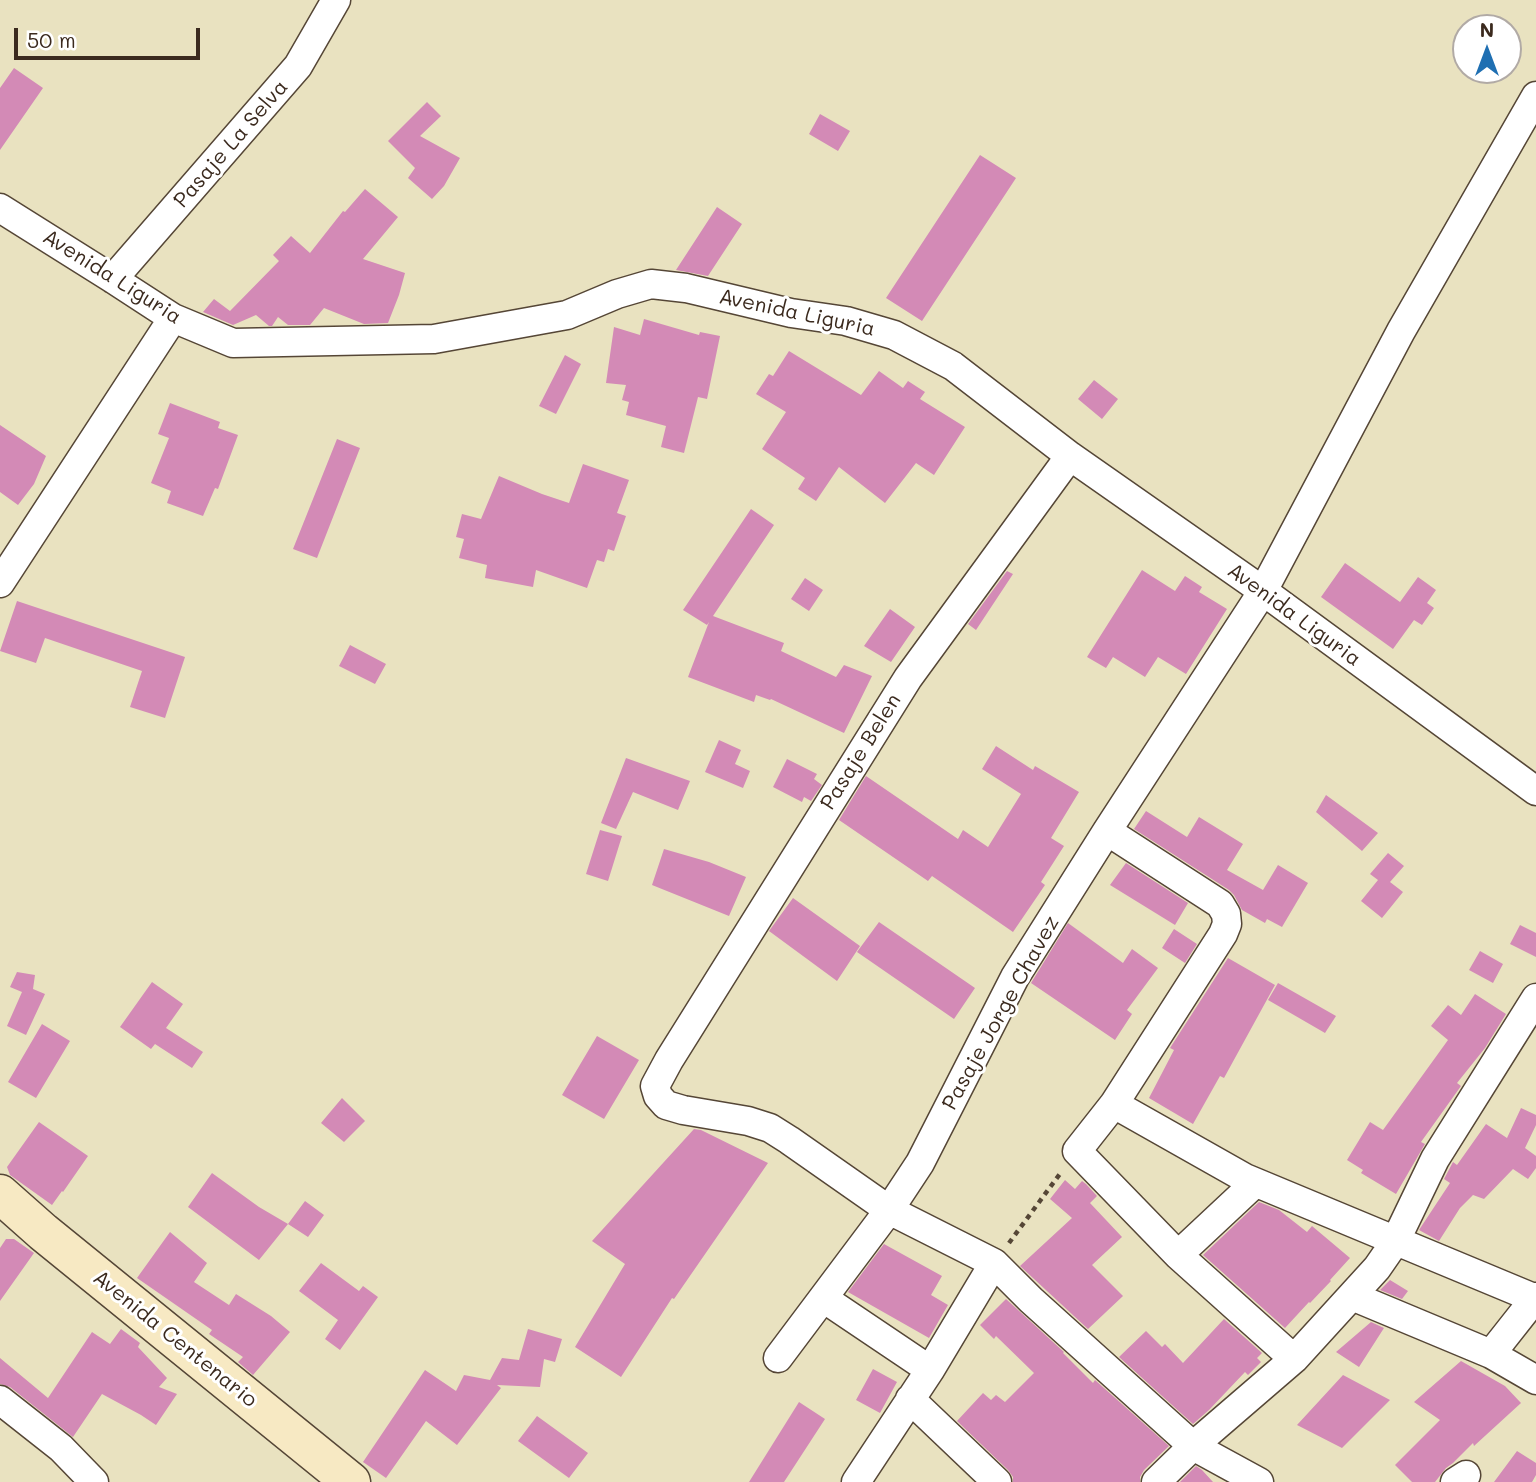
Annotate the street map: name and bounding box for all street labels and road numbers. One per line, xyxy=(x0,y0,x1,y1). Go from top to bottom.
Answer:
street label: Pasaje La Selva xyxy=(169,75,293,213)
street label: Avenida Liguria xyxy=(38,224,186,330)
street label: Avenida Liguria xyxy=(717,284,877,342)
street label: Avenida Liguria xyxy=(1222,558,1366,672)
street label: Pasaje Belen xyxy=(815,689,907,815)
street label: Pasaje Jorge Chavez xyxy=(937,912,1065,1114)
street label: Avenida Centenario xyxy=(88,1265,262,1413)

